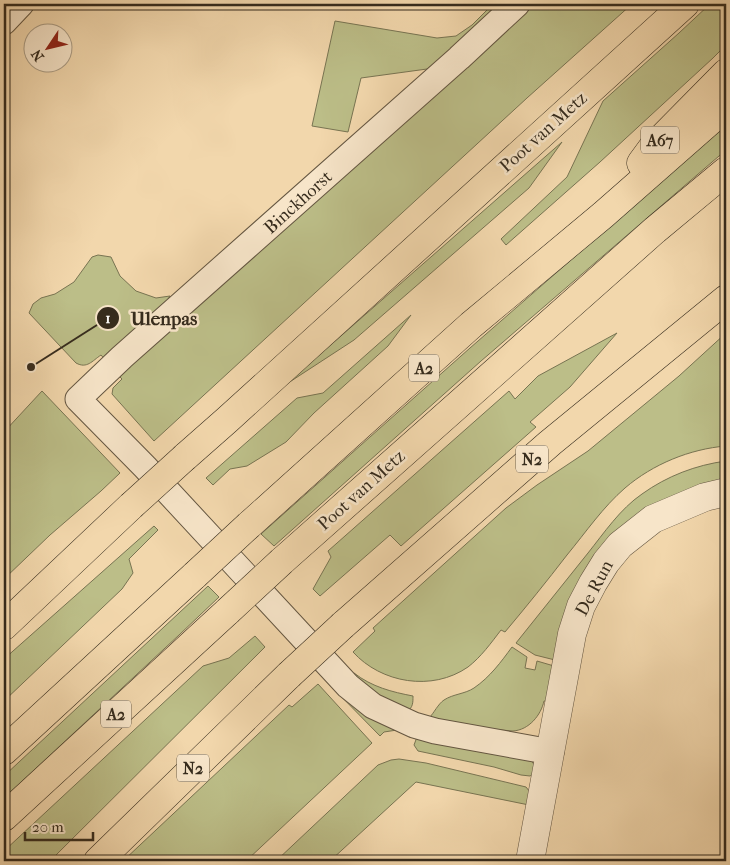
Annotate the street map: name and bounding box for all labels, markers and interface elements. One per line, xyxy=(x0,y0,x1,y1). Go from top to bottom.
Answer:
north arrow xyxy=(22,22,72,72)
text: N xyxy=(28,46,48,64)
street label: Poot van Metz xyxy=(495,88,591,177)
road number: A67 xyxy=(641,126,679,154)
street label: Binckhorst xyxy=(260,166,337,238)
callout: Ulenpas xyxy=(96,301,207,335)
text: Ulenpas xyxy=(130,308,197,330)
text: 1 xyxy=(105,309,111,327)
road number: A2 xyxy=(409,354,439,382)
street label: Poot van Metz xyxy=(313,446,409,535)
road number: N2 xyxy=(516,446,548,472)
street label: De Run xyxy=(571,556,618,620)
road number: A2 xyxy=(101,701,131,728)
road number: N2 xyxy=(177,754,209,781)
scale bar xyxy=(25,810,92,842)
text: 20 m xyxy=(32,818,64,836)

